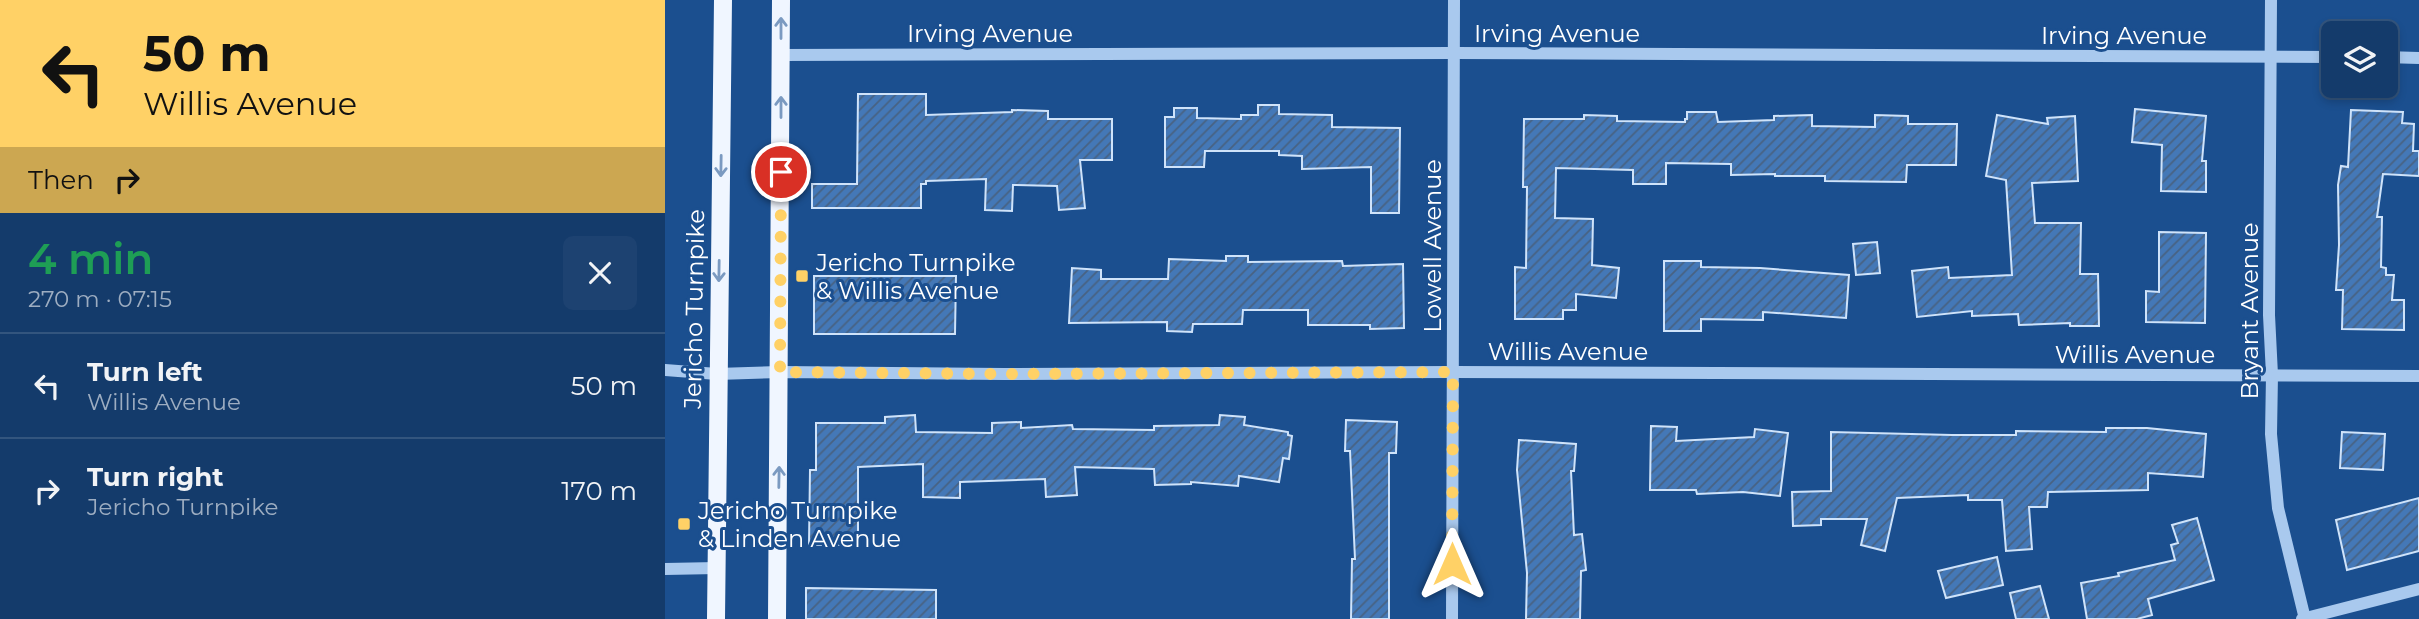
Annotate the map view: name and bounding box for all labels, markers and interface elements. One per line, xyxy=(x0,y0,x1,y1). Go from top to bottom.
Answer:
one-way arrow xyxy=(774,16,788,39)
street label: Irving Avenue xyxy=(907,19,1073,48)
street label: Irving Avenue xyxy=(1474,19,1640,48)
street label: Irving Avenue xyxy=(2041,21,2207,50)
map controls xyxy=(2321,21,2398,98)
button: layers xyxy=(2321,21,2398,98)
text: 50 m xyxy=(143,24,271,83)
icon: left xyxy=(28,28,119,119)
text: Willis Avenue xyxy=(143,84,357,123)
one-way arrow xyxy=(774,96,788,119)
pin xyxy=(751,142,811,202)
icon: arrive xyxy=(762,153,800,191)
one-way arrow xyxy=(714,154,728,177)
street label: Lowell Avenue xyxy=(1418,159,1447,333)
icon: right xyxy=(108,161,146,199)
text: Then xyxy=(28,164,94,196)
street label: Jericho Turnpike xyxy=(678,209,710,410)
street label: Bryant Avenue xyxy=(2235,222,2264,400)
text: 4 min xyxy=(28,233,153,285)
button: close xyxy=(563,236,637,310)
place label: Jericho Turnpike & Willis Avenue xyxy=(815,248,1016,305)
one-way arrow xyxy=(712,259,726,282)
marker: Jericho Turnpike & Willis Avenue xyxy=(794,268,810,284)
text: 270 m · 07:15 xyxy=(28,285,172,313)
street label: Willis Avenue xyxy=(1488,337,1648,366)
street label: Willis Avenue xyxy=(2055,340,2215,369)
text: Turn left xyxy=(87,356,203,388)
icon: left xyxy=(28,367,66,405)
text: 50 m xyxy=(571,370,637,402)
text: Willis Avenue xyxy=(87,388,241,416)
text: Turn right xyxy=(87,461,223,493)
one-way arrow xyxy=(772,466,785,489)
icon: right xyxy=(28,472,66,510)
text: 170 m xyxy=(561,475,637,507)
text: Jericho Turnpike xyxy=(87,493,278,521)
place label: Jericho Turnpike & Linden Avenue xyxy=(697,496,901,553)
marker: Jericho Turnpike & Linden Avenue xyxy=(676,516,692,532)
position arrow xyxy=(1415,527,1489,601)

